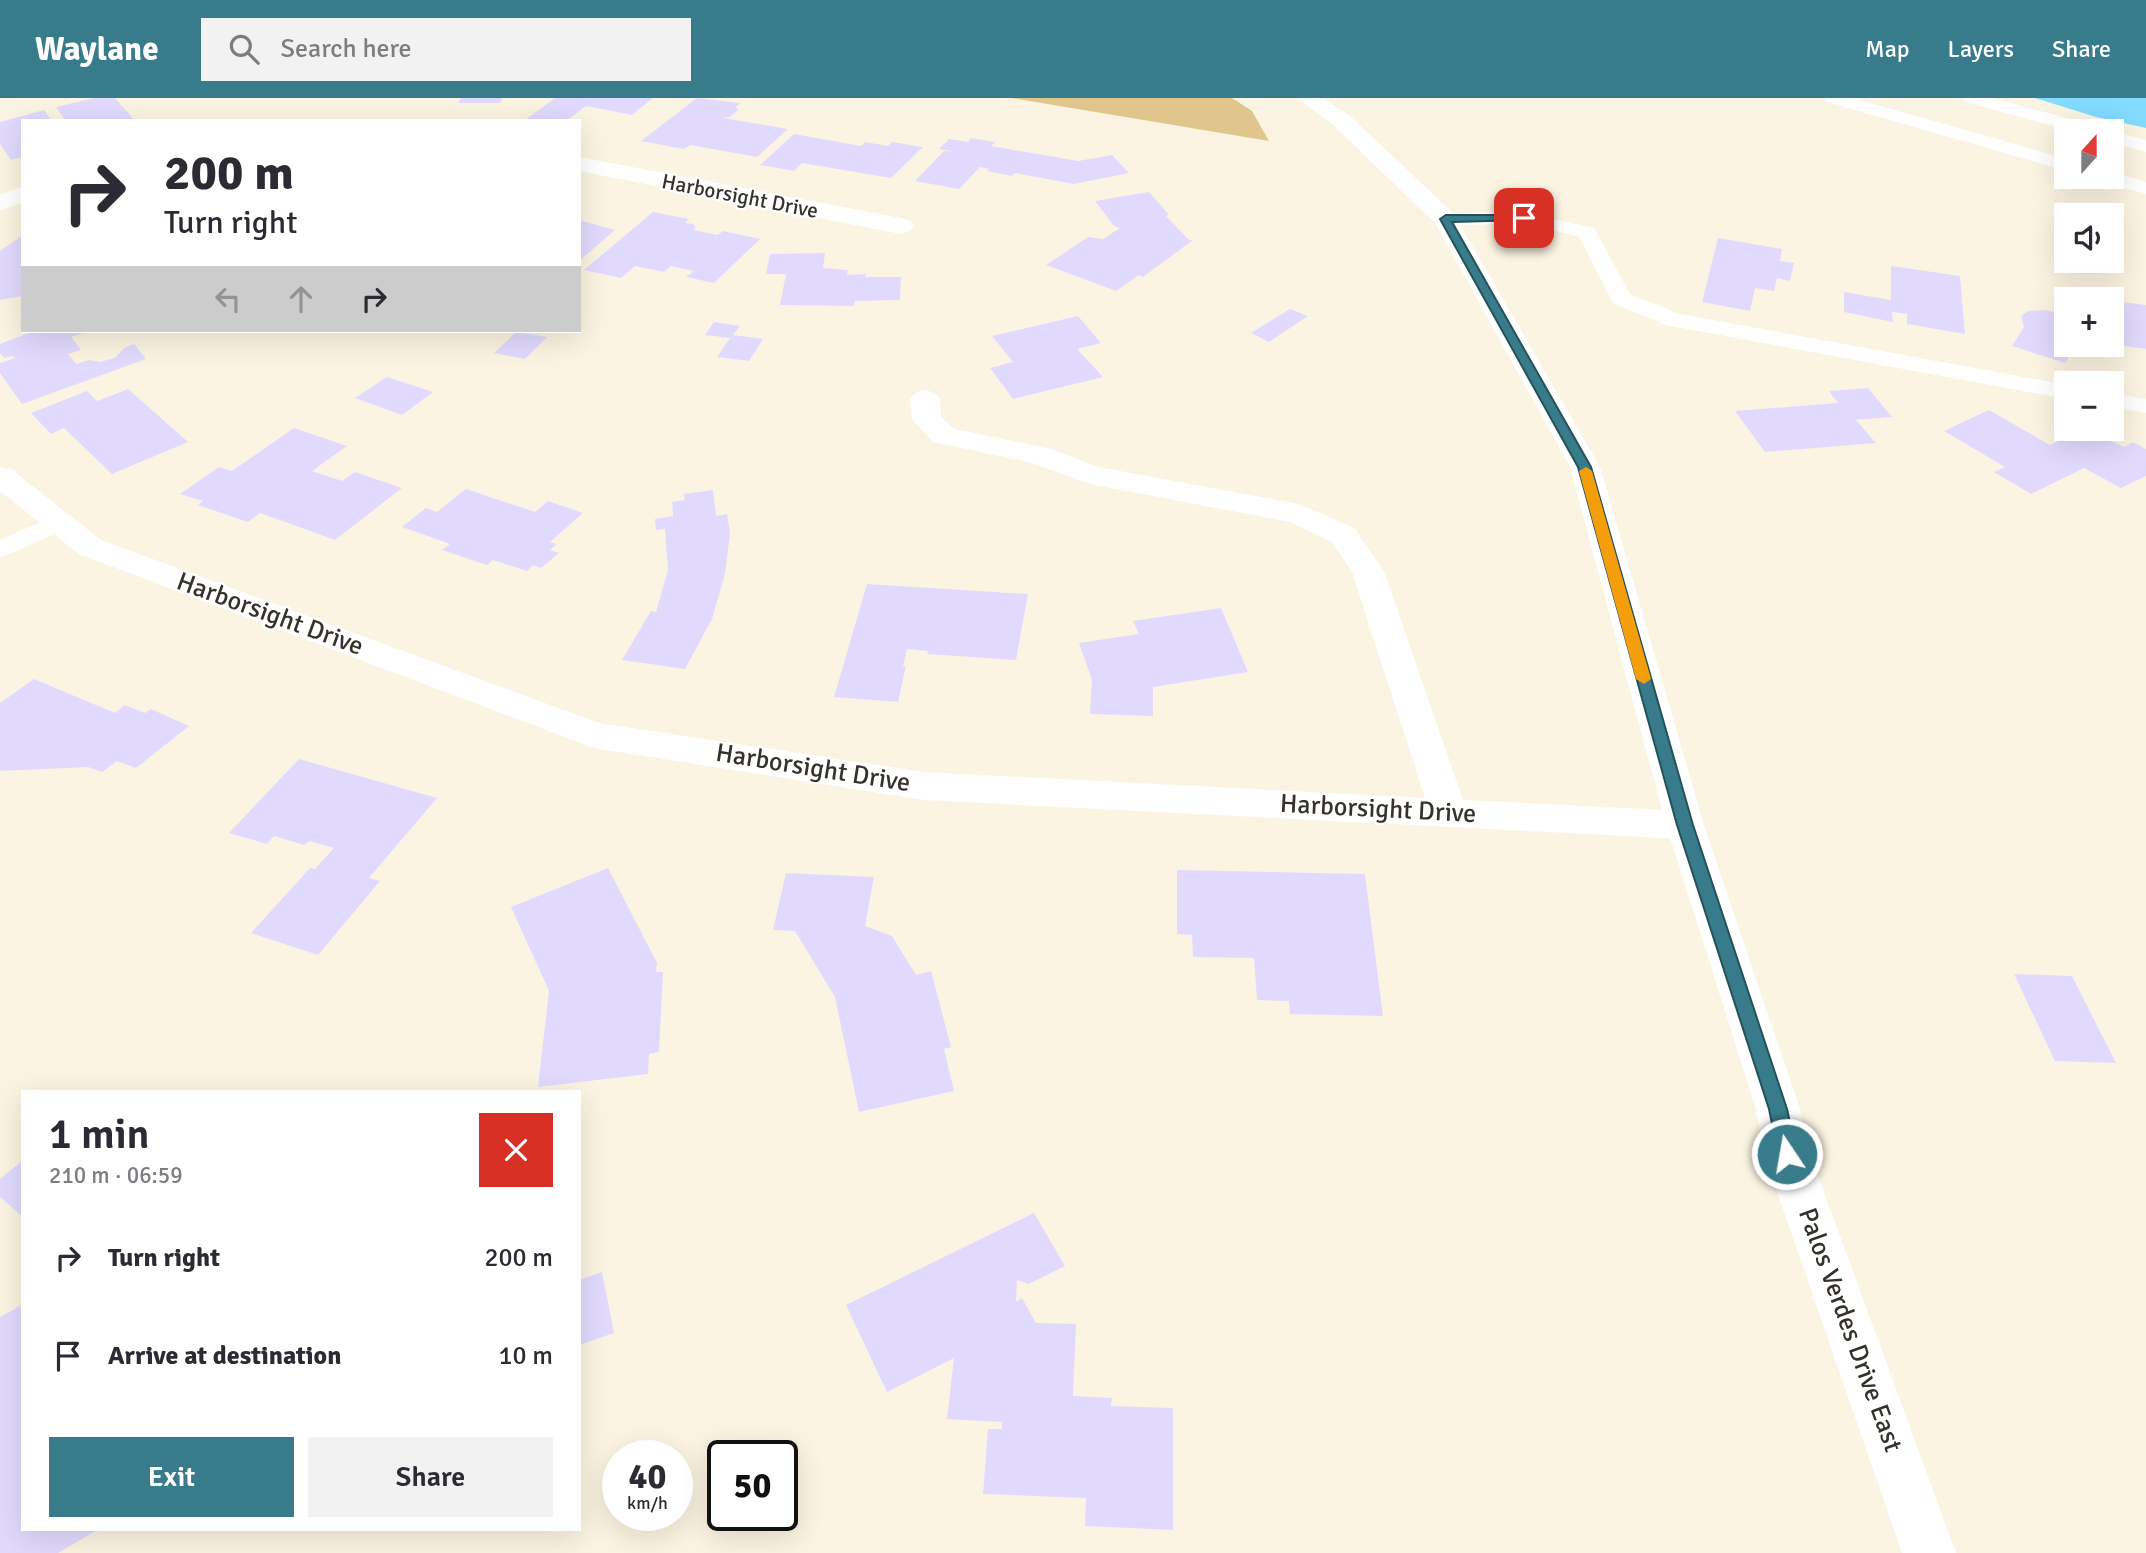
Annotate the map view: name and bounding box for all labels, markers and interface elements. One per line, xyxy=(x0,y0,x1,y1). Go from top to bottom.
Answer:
search box xyxy=(201,18,691,81)
text: Waylane xyxy=(35,29,159,70)
icon: search xyxy=(225,30,263,68)
text: Search here xyxy=(281,33,412,65)
text: Map xyxy=(1865,34,1910,64)
text: Layers xyxy=(1948,34,2014,64)
text: Share xyxy=(2052,34,2111,64)
north arrow xyxy=(2054,119,2124,189)
map controls xyxy=(2054,119,2124,441)
text: 200 m xyxy=(164,143,294,203)
icon: right xyxy=(49,147,140,238)
street label: Harborsight Drive xyxy=(660,168,820,224)
pin xyxy=(1494,188,1554,248)
icon: arrive xyxy=(1505,199,1543,237)
text: Turn right xyxy=(164,203,297,242)
button: sound xyxy=(2054,203,2124,273)
icon: left xyxy=(209,280,247,318)
icon: ahead xyxy=(282,280,320,318)
icon: right xyxy=(355,280,393,318)
button: + xyxy=(2054,287,2124,357)
button: − xyxy=(2054,371,2124,441)
street label: Harborsight Drive xyxy=(172,565,368,663)
street label: Harborsight Drive xyxy=(713,737,913,799)
street label: Harborsight Drive xyxy=(1279,788,1477,830)
text: 1 min xyxy=(49,1109,150,1160)
button: close xyxy=(479,1113,553,1187)
position arrow xyxy=(1750,1117,1824,1191)
text: 210 m · 06:59 xyxy=(49,1161,183,1190)
street label: Palos Verdes Drive East xyxy=(1791,1204,1909,1456)
icon: right xyxy=(49,1239,87,1277)
text: Turn right xyxy=(108,1242,220,1274)
text: 200 m xyxy=(484,1242,553,1274)
icon: arrive xyxy=(49,1337,87,1375)
text: Arrive at destination xyxy=(108,1340,341,1372)
text: 10 m xyxy=(498,1340,553,1372)
button: Exit xyxy=(49,1437,294,1517)
button: Share xyxy=(308,1437,553,1517)
speed limit sign: 50 xyxy=(707,1440,798,1531)
text: 40 xyxy=(629,1455,666,1498)
text: km/h xyxy=(627,1492,668,1514)

